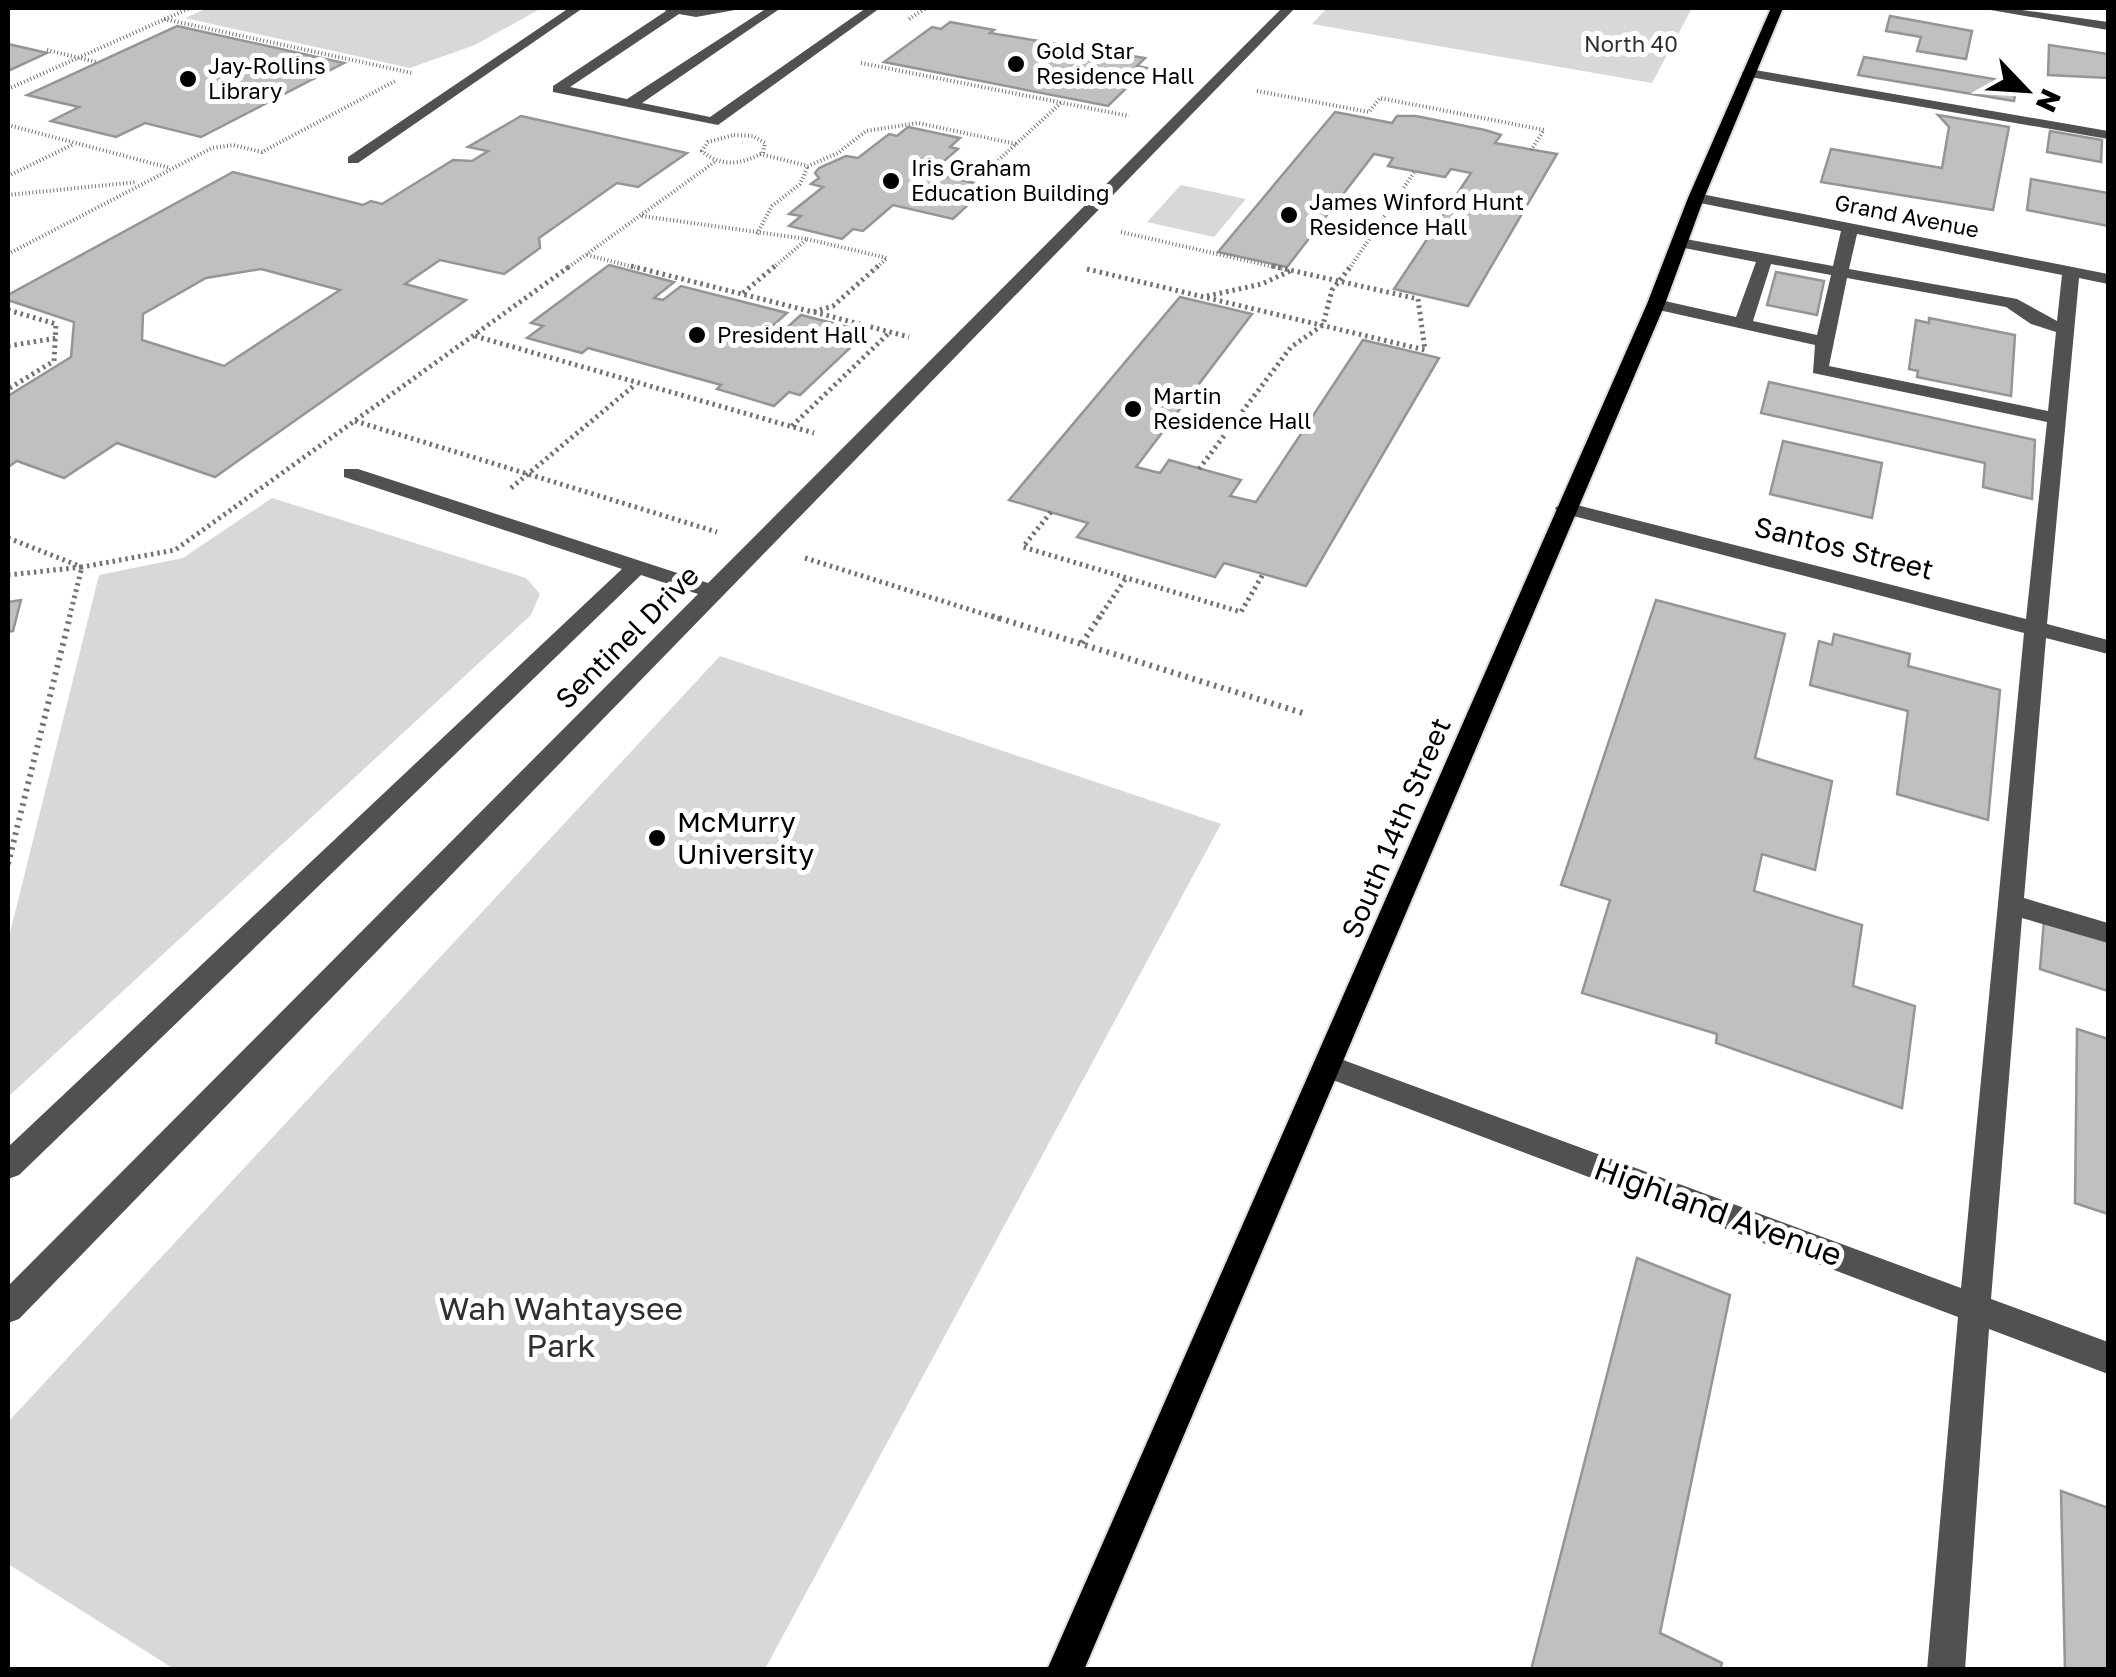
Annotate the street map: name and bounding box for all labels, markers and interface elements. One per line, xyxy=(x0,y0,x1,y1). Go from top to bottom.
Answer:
park label: North 40 xyxy=(1584,30,1678,57)
place label: Gold Star Residence Hall xyxy=(1036,37,1194,89)
north arrow xyxy=(1976,40,2076,140)
place label: Jay-Rollins Library xyxy=(208,52,326,104)
marker: Gold Star Residence Hall xyxy=(1005,53,1027,75)
marker: Jay-Rollins Library xyxy=(177,68,199,90)
text: N xyxy=(2030,84,2069,117)
place label: Iris Graham Education Building xyxy=(911,154,1109,206)
marker: Iris Graham Education Building xyxy=(880,170,902,192)
place label: James Winford Hunt Residence Hall xyxy=(1309,188,1524,240)
street label: Grand Avenue xyxy=(1833,188,1982,243)
marker: James Winford Hunt Residence Hall xyxy=(1278,204,1300,226)
place label: President Hall xyxy=(717,321,867,348)
marker: President Hall xyxy=(686,324,708,346)
place label: Martin Residence Hall xyxy=(1153,382,1311,434)
marker: Martin Residence Hall xyxy=(1122,398,1144,420)
street label: Santos Street xyxy=(1751,509,1937,586)
street label: Sentinel Drive xyxy=(548,558,705,715)
street label: South 14th Street xyxy=(1334,713,1457,943)
place label: McMurry University xyxy=(677,805,815,870)
marker: McMurry University xyxy=(646,827,668,849)
street label: Highland Avenue xyxy=(1589,1149,1847,1274)
park label: Wah Wahtaysee Park xyxy=(439,1289,683,1364)

